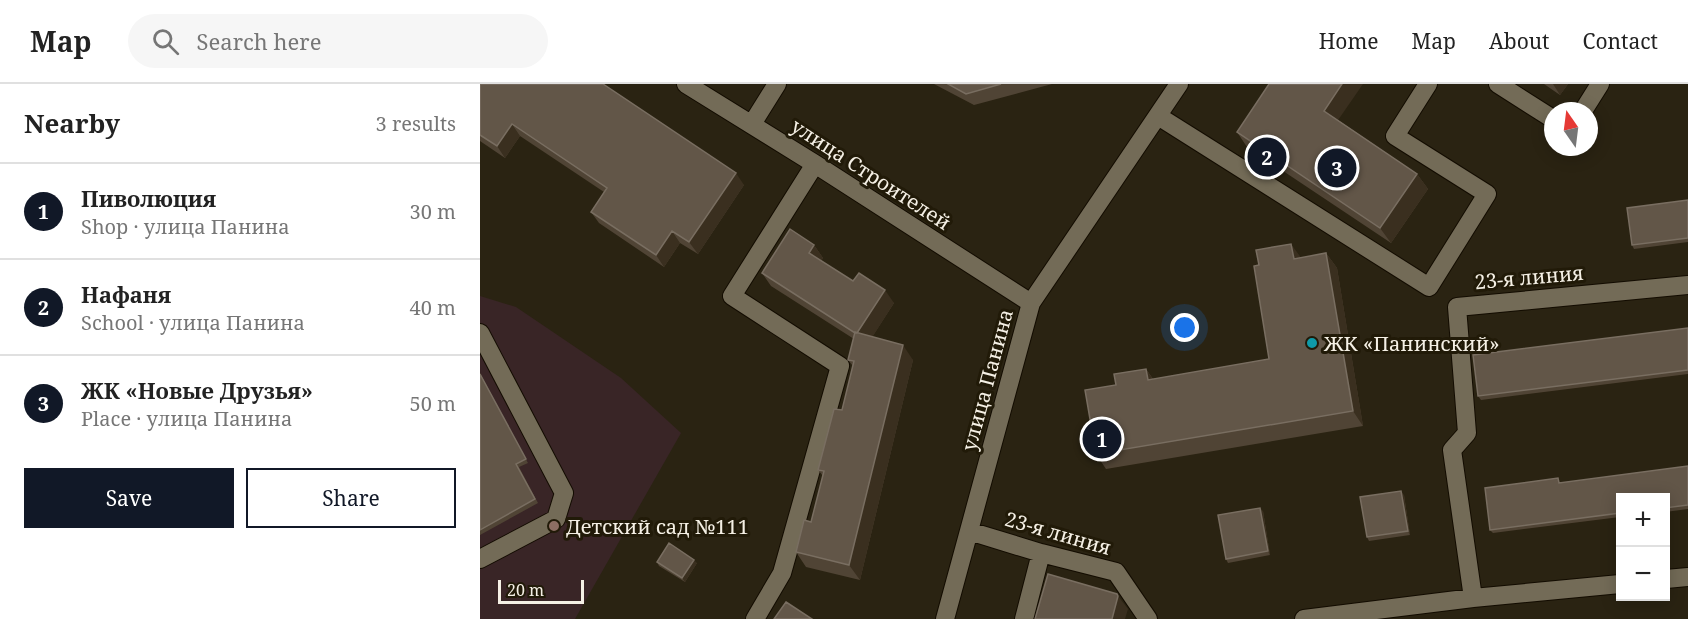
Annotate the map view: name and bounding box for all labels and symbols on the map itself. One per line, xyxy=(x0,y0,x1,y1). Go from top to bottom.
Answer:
north arrow xyxy=(1544,102,1598,156)
street label: улица Строителей xyxy=(786,112,956,236)
pin: 2 xyxy=(1248,134,1286,180)
pin: 3 xyxy=(1318,146,1356,190)
street label: 23-я линия xyxy=(1473,259,1585,295)
street label: улица Панина xyxy=(955,306,1019,454)
your location xyxy=(1170,313,1199,342)
place label: ЖК «Панинский» xyxy=(1323,330,1500,357)
marker: ЖК «Панинский» xyxy=(1305,336,1319,350)
pin: 1 xyxy=(1082,416,1122,462)
street label: 23-я линия xyxy=(1002,505,1114,561)
place label: Детский сад №111 xyxy=(566,513,749,540)
marker: Детский сад №111 xyxy=(547,519,561,533)
scale bar xyxy=(498,577,584,604)

